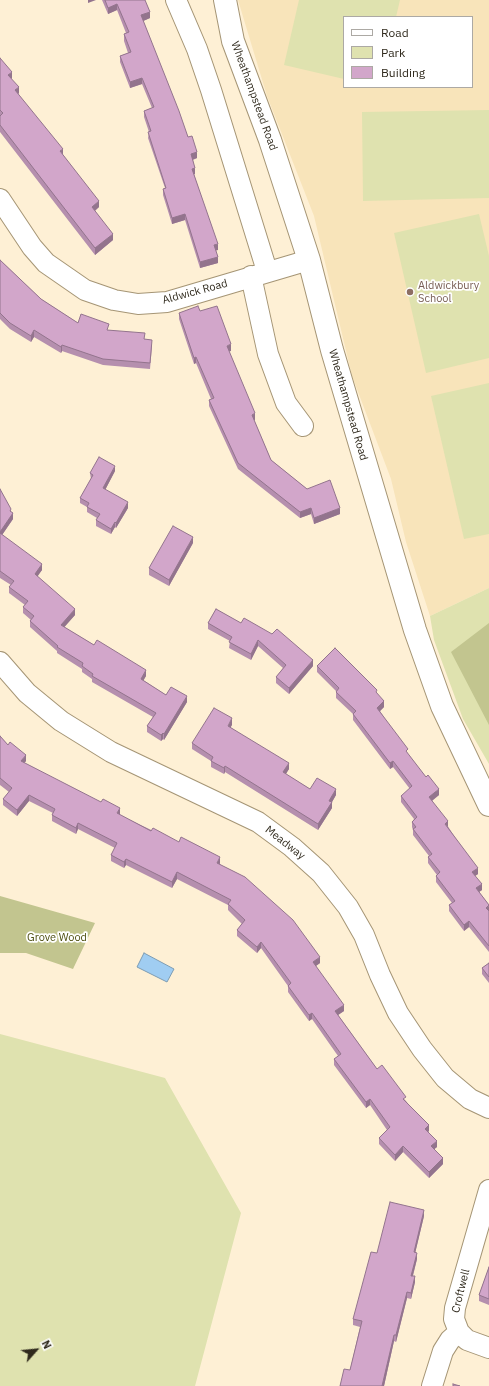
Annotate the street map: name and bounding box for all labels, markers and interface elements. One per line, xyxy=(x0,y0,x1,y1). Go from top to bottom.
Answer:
legend xyxy=(343,16,473,88)
text: Road xyxy=(381,25,409,40)
street label: Wheathampstead Road xyxy=(228,40,280,152)
text: Park xyxy=(381,45,405,60)
text: Building xyxy=(381,65,425,80)
street label: Aldwick Road xyxy=(161,277,229,307)
place label: Aldwickbury School xyxy=(418,279,479,305)
marker: Aldwickbury School xyxy=(405,287,415,297)
street label: Wheathampstead Road xyxy=(326,348,370,462)
street label: Meadway xyxy=(262,823,308,863)
park label: Grove Wood xyxy=(27,931,87,945)
street label: Croftwell xyxy=(449,1268,473,1314)
north arrow xyxy=(16,1330,56,1370)
text: N xyxy=(39,1338,55,1351)

